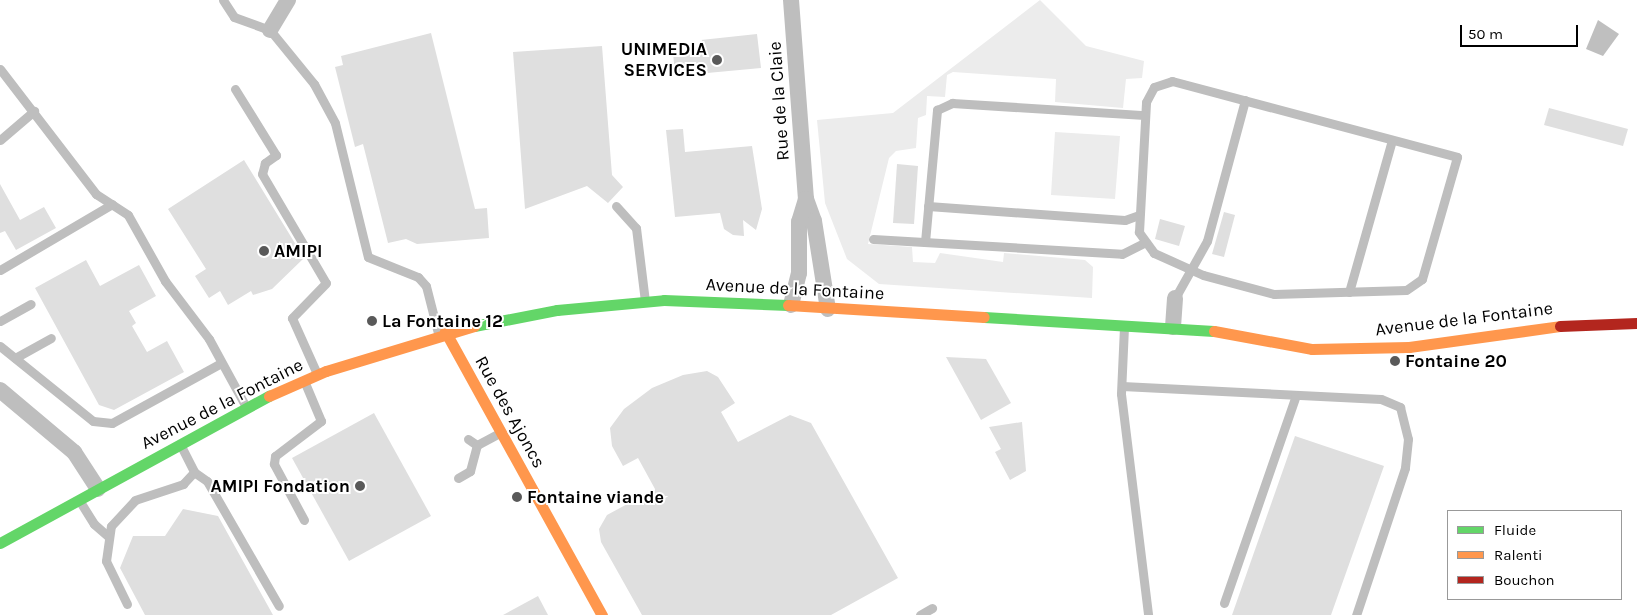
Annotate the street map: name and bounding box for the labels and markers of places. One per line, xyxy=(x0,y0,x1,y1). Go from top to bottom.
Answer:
place label: UNIMEDIA SERVICES xyxy=(621,39,707,82)
marker: UNIMEDIA SERVICES xyxy=(711,54,723,66)
place label: AMIPI xyxy=(274,240,322,262)
marker: AMIPI xyxy=(258,245,270,257)
place label: La Fontaine 12 xyxy=(382,310,503,332)
marker: La Fontaine 12 xyxy=(366,315,378,327)
place label: Fontaine 20 xyxy=(1405,350,1507,372)
marker: Fontaine 20 xyxy=(1389,355,1401,367)
place label: AMIPI Fondation xyxy=(210,475,350,497)
marker: AMIPI Fondation xyxy=(354,480,366,492)
place label: Fontaine viande xyxy=(527,486,664,508)
marker: Fontaine viande xyxy=(511,491,523,503)

